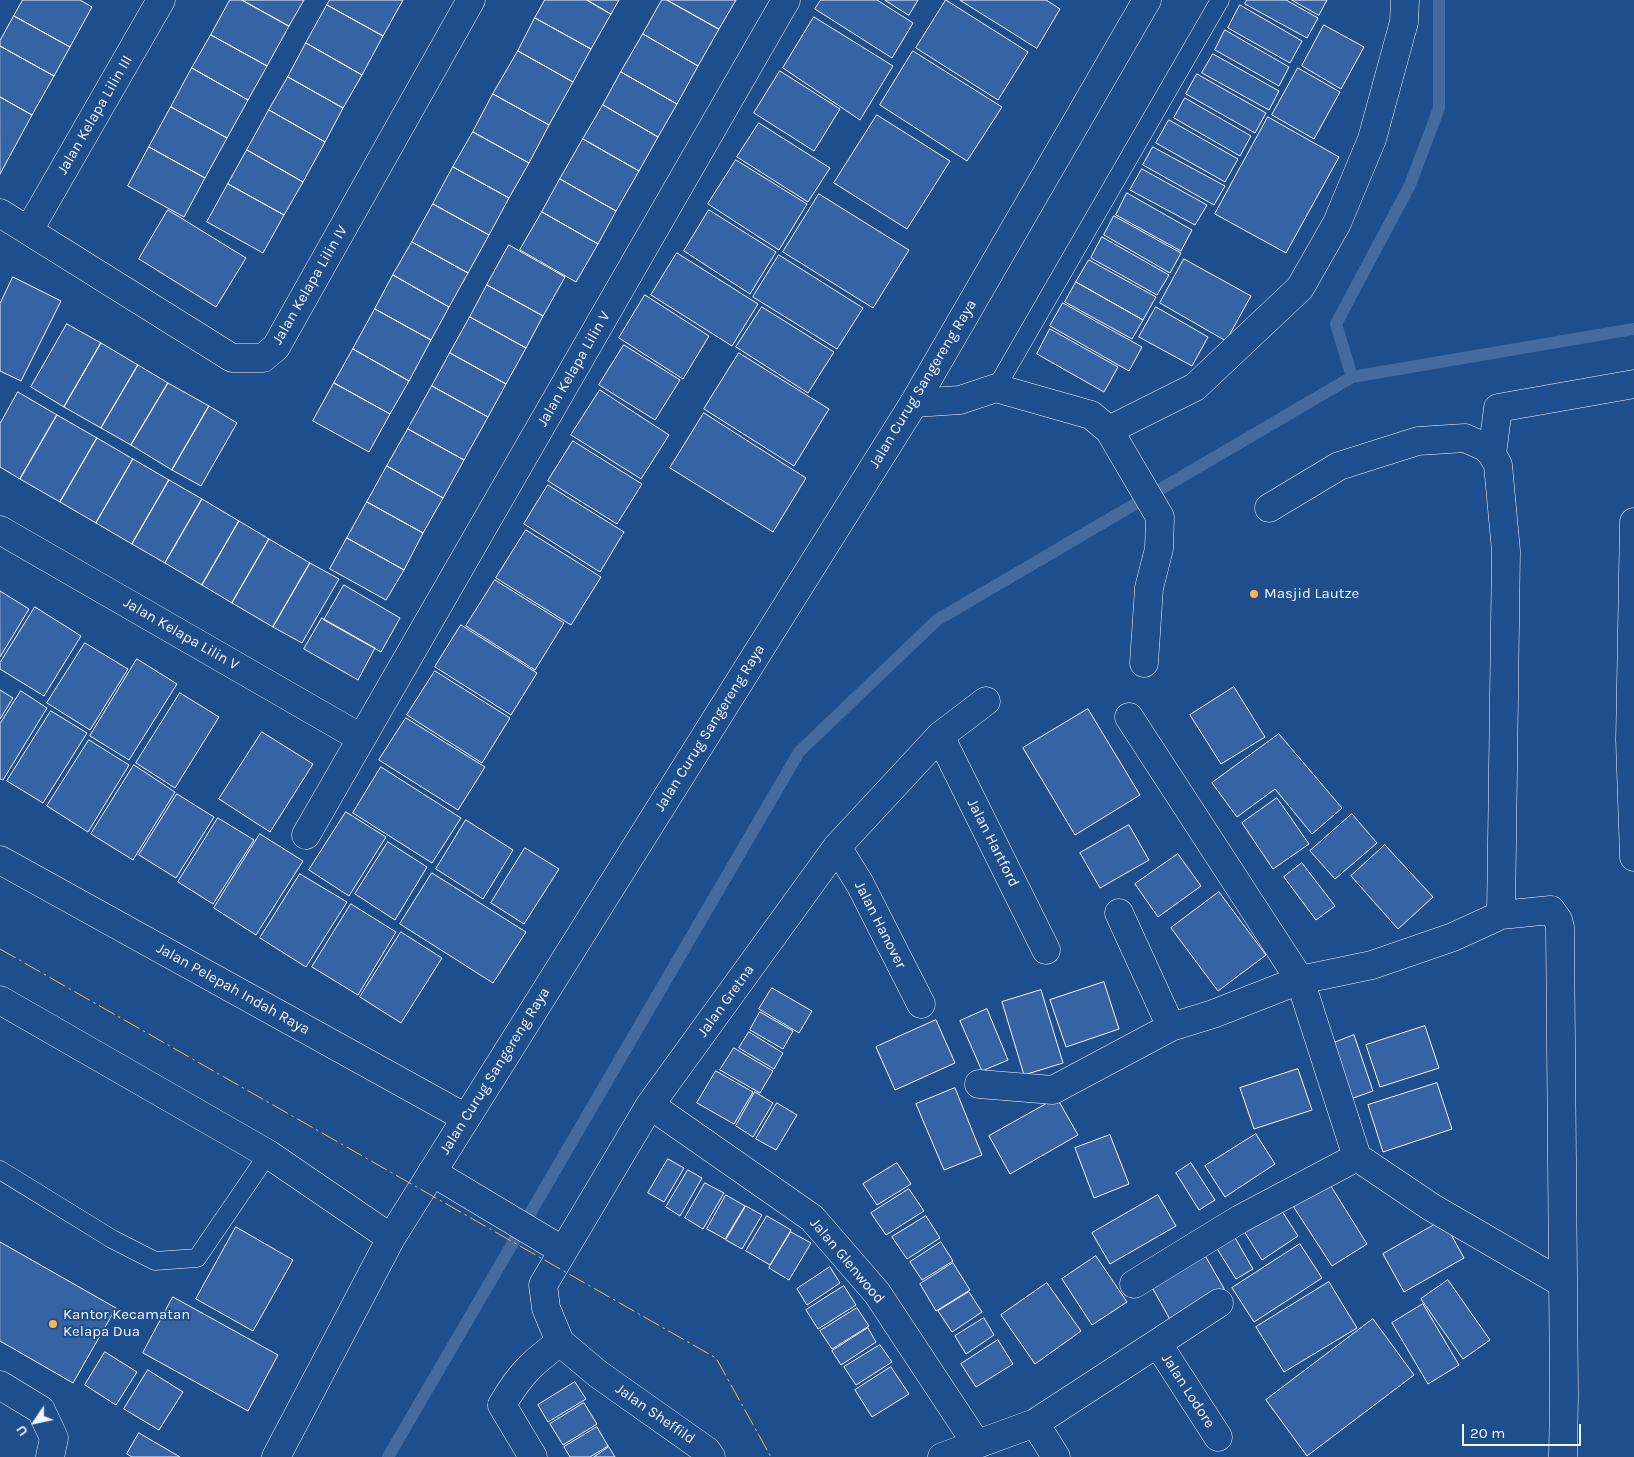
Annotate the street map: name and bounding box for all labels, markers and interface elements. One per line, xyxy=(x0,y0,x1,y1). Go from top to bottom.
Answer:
street label: Jalan Kelapa Lilin III xyxy=(54,52,136,178)
street label: Jalan Kelapa Lilin IV xyxy=(269,222,351,348)
street label: Jalan Curug Sangereng Raya xyxy=(865,296,981,472)
street label: Jalan Kelapa Lilin V xyxy=(534,308,614,430)
place label: Masjid Lautze xyxy=(1264,585,1359,603)
marker: Masjid Lautze xyxy=(1248,588,1260,600)
street label: Jalan Kelapa Lilin V xyxy=(120,594,242,674)
street label: Jalan Curug Sangereng Raya xyxy=(651,641,769,815)
street label: Jalan Hartford xyxy=(963,796,1023,890)
street label: Jalan Hanover xyxy=(850,878,910,972)
street label: Jalan Pelepah Indah Raya xyxy=(153,939,313,1039)
street label: Jalan Gretna xyxy=(694,961,758,1041)
street label: Jalan Curug Sangereng Raya xyxy=(436,984,554,1158)
street label: Jalan Glenwood xyxy=(806,1215,888,1307)
place label: Kantor Kecamatan Kelapa Dua xyxy=(63,1306,190,1341)
marker: Kantor Kecamatan Kelapa Dua xyxy=(47,1318,59,1330)
street label: Jalan Lodore xyxy=(1157,1351,1219,1431)
street label: Jalan Sheffild xyxy=(612,1380,698,1448)
north arrow xyxy=(10,1397,60,1447)
scale bar xyxy=(1464,1414,1583,1446)
text: U xyxy=(12,1422,32,1439)
text: 20 m xyxy=(1470,1424,1505,1442)

